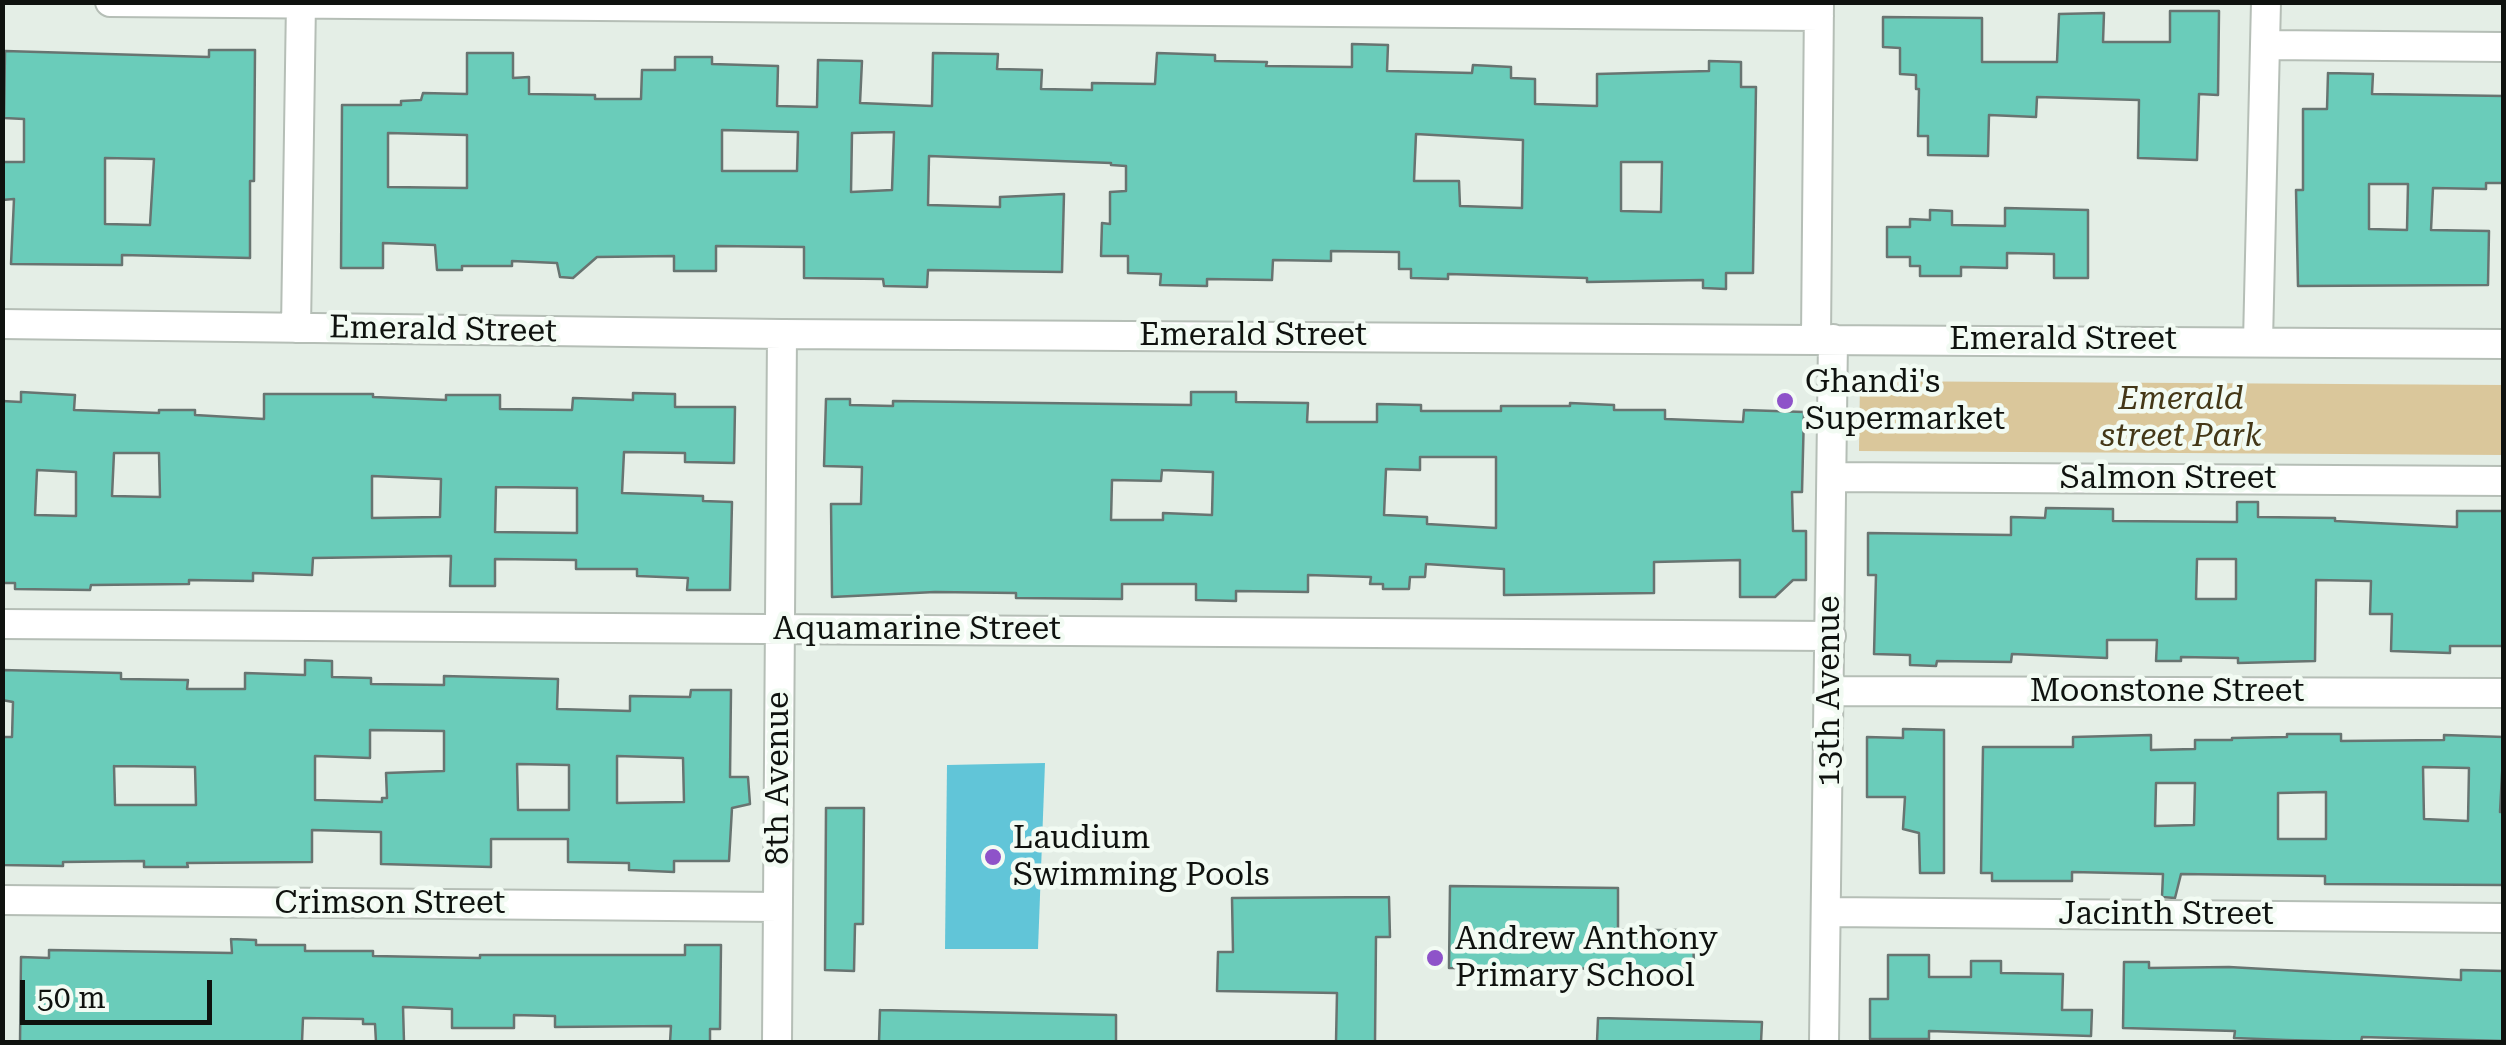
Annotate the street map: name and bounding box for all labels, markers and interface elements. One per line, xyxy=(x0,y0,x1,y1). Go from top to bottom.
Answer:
street label: Emerald Street xyxy=(329,309,557,351)
street label: Emerald Street xyxy=(1139,317,1367,355)
street label: Emerald Street xyxy=(1949,321,2177,359)
place label: Ghandi's Supermarket xyxy=(1805,364,2005,439)
park label: Emerald street Park xyxy=(2100,381,2262,456)
marker: Ghandi's Supermarket xyxy=(1774,390,1796,412)
street label: Salmon Street xyxy=(2060,460,2276,498)
street label: 13th Avenue xyxy=(1811,595,1849,787)
street label: Aquamarine Street xyxy=(773,611,1061,649)
street label: Moonstone Street xyxy=(2030,673,2304,711)
street label: 8th Avenue xyxy=(760,691,798,865)
place label: Laudium Swimming Pools xyxy=(1013,820,1269,895)
marker: Laudium Swimming Pools xyxy=(982,846,1004,868)
street label: Crimson Street xyxy=(275,885,505,923)
street label: Jacinth Street xyxy=(2058,896,2274,934)
place label: Andrew Anthony Primary School xyxy=(1455,921,1718,996)
marker: Andrew Anthony Primary School xyxy=(1424,947,1446,969)
scale bar xyxy=(25,960,218,1022)
text: 50 m xyxy=(37,980,106,1015)

